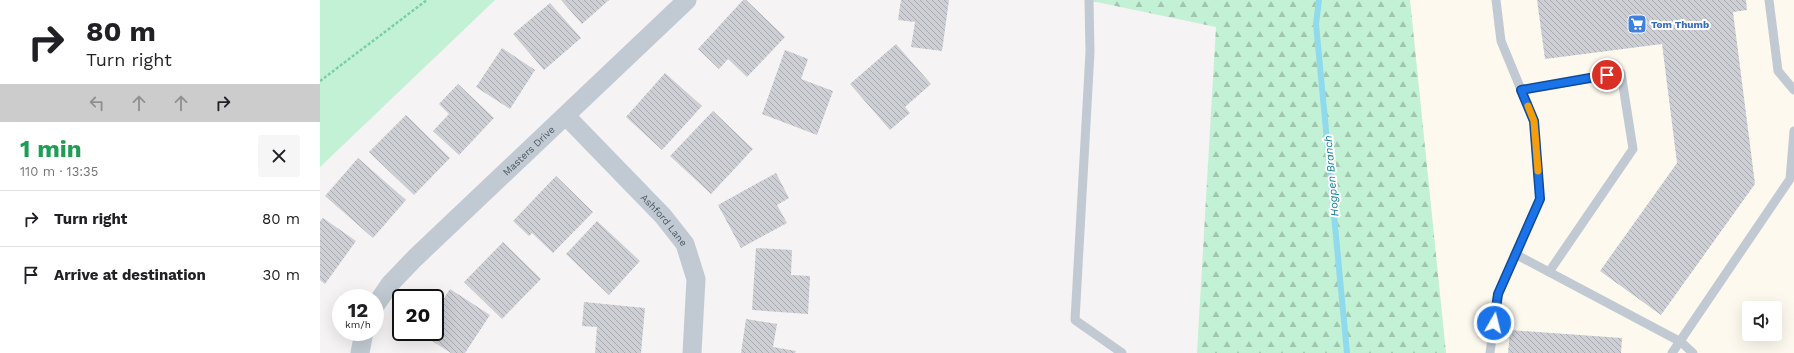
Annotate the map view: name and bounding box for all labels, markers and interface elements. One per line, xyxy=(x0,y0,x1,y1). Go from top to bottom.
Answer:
supermarket icon: Tom Thumb xyxy=(1626,13,1648,35)
text: 80 m xyxy=(86,15,156,48)
icon: right xyxy=(20,16,72,68)
place label: Tom Thumb xyxy=(1651,19,1709,30)
text: Turn right xyxy=(86,49,172,70)
pin xyxy=(1590,58,1624,92)
icon: arrive xyxy=(1596,64,1618,86)
icon: left xyxy=(86,92,108,114)
icon: ahead xyxy=(128,92,150,114)
icon: ahead xyxy=(170,92,192,114)
icon: right xyxy=(212,92,234,114)
street label: Masters Drive xyxy=(501,124,557,178)
text: 1 min xyxy=(20,135,82,163)
button: close xyxy=(258,135,300,177)
water label: Hogpen Branch xyxy=(1321,135,1342,217)
text: 110 m · 13:35 xyxy=(20,164,98,179)
street label: Ashford Lane xyxy=(639,192,689,248)
icon: right xyxy=(20,208,42,230)
text: Turn right xyxy=(54,210,127,228)
text: 80 m xyxy=(262,210,300,228)
icon: arrive xyxy=(20,264,42,286)
text: Arrive at destination xyxy=(54,266,206,284)
text: 30 m xyxy=(263,266,300,284)
speed limit sign: 20 xyxy=(392,289,444,341)
text: 12 xyxy=(348,298,368,322)
map controls xyxy=(1742,301,1782,341)
button: sound xyxy=(1742,301,1782,341)
position arrow xyxy=(1473,302,1515,344)
text: km/h xyxy=(345,319,371,330)

